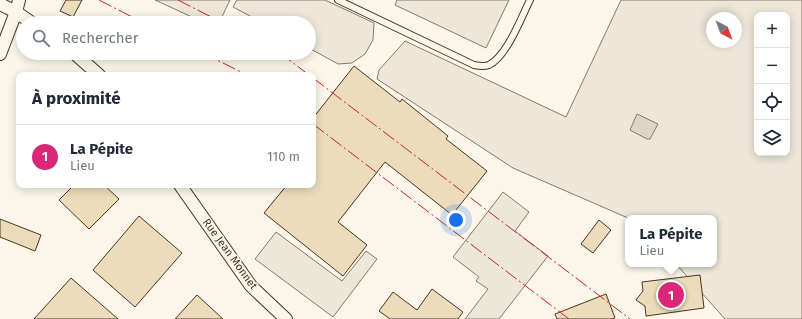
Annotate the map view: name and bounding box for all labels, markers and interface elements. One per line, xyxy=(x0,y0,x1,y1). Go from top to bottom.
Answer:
north arrow xyxy=(706,12,742,48)
map controls xyxy=(754,12,790,156)
button: + xyxy=(754,12,790,48)
search box xyxy=(16,16,316,60)
icon: search xyxy=(30,27,52,49)
text: Rechercher xyxy=(62,29,138,47)
button: − xyxy=(754,48,790,84)
button: locate xyxy=(754,84,790,120)
text: À proximité xyxy=(32,88,121,109)
button: layers xyxy=(754,120,790,156)
text: La Pépite xyxy=(70,140,133,158)
text: 1 xyxy=(42,149,48,164)
text: 110 m xyxy=(267,149,300,164)
text: Lieu xyxy=(70,158,95,173)
your location xyxy=(446,210,466,230)
popup xyxy=(625,215,717,267)
street label: Rue Jean Monnet xyxy=(200,216,260,292)
text: La Pépite xyxy=(639,225,703,243)
text: Lieu xyxy=(639,243,664,258)
pin: 1 xyxy=(658,280,684,310)

